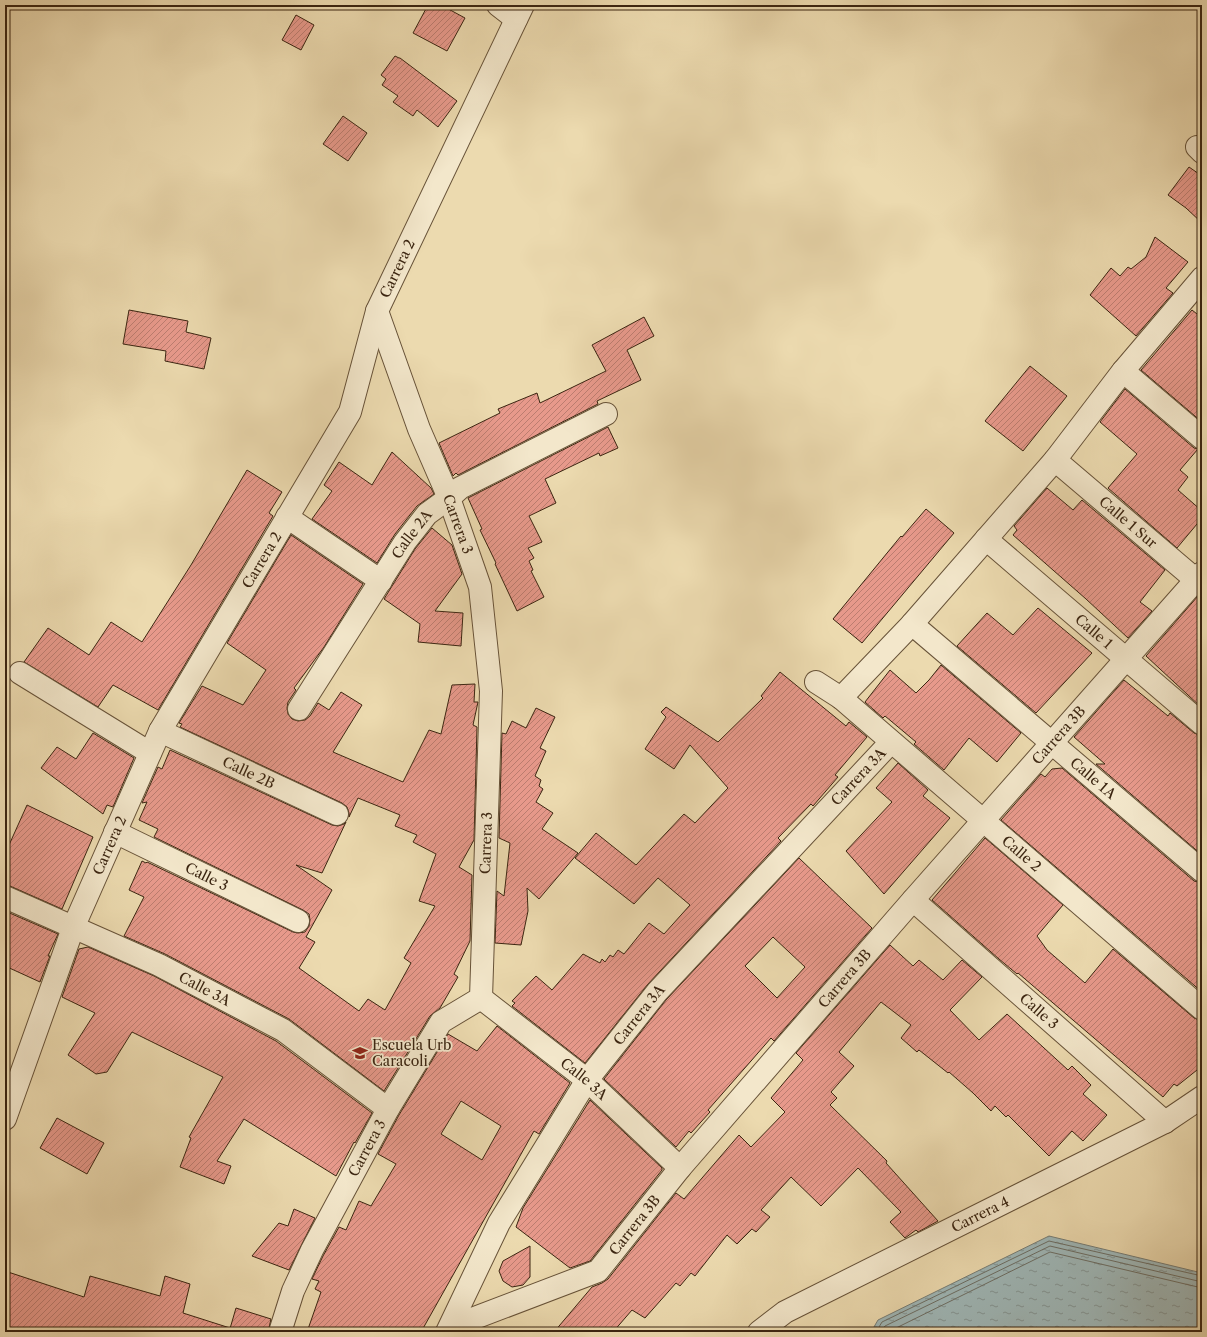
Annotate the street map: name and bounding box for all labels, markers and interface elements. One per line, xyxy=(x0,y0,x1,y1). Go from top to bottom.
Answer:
street label: Carrera 2 xyxy=(376,236,419,301)
street label: Carrera 3 xyxy=(439,492,477,556)
street label: Calle 1 Sur xyxy=(1095,492,1161,552)
street label: Calle 2A xyxy=(388,506,436,562)
street label: Carrera 2 xyxy=(238,529,286,592)
street label: Calle 1 xyxy=(1071,610,1116,653)
street label: Carrera 3B xyxy=(1028,702,1089,768)
street label: Carrera 3A xyxy=(827,744,890,809)
street label: Calle 2B xyxy=(220,753,278,793)
street label: Calle 1A xyxy=(1066,754,1120,803)
street label: Carrera 3 xyxy=(476,812,496,874)
street label: Carrera 2 xyxy=(89,813,130,878)
street label: Calle 2 xyxy=(998,832,1045,875)
street label: Calle 3 xyxy=(182,858,231,895)
street label: Carrera 3B xyxy=(814,945,875,1012)
street label: Calle 3A xyxy=(176,968,234,1010)
street label: Carrera 3A xyxy=(609,980,669,1049)
street label: Calle 3 xyxy=(1016,989,1062,1033)
place label: Escuela Urb Caracoli xyxy=(372,1036,451,1070)
school or university icon: Escuela Urb Caracoli xyxy=(351,1044,369,1062)
street label: Calle 3A xyxy=(557,1054,612,1104)
street label: Carrera 3 xyxy=(344,1116,390,1180)
street label: Carrera 3B xyxy=(605,1191,664,1259)
street label: Carrera 4 xyxy=(948,1192,1012,1236)

